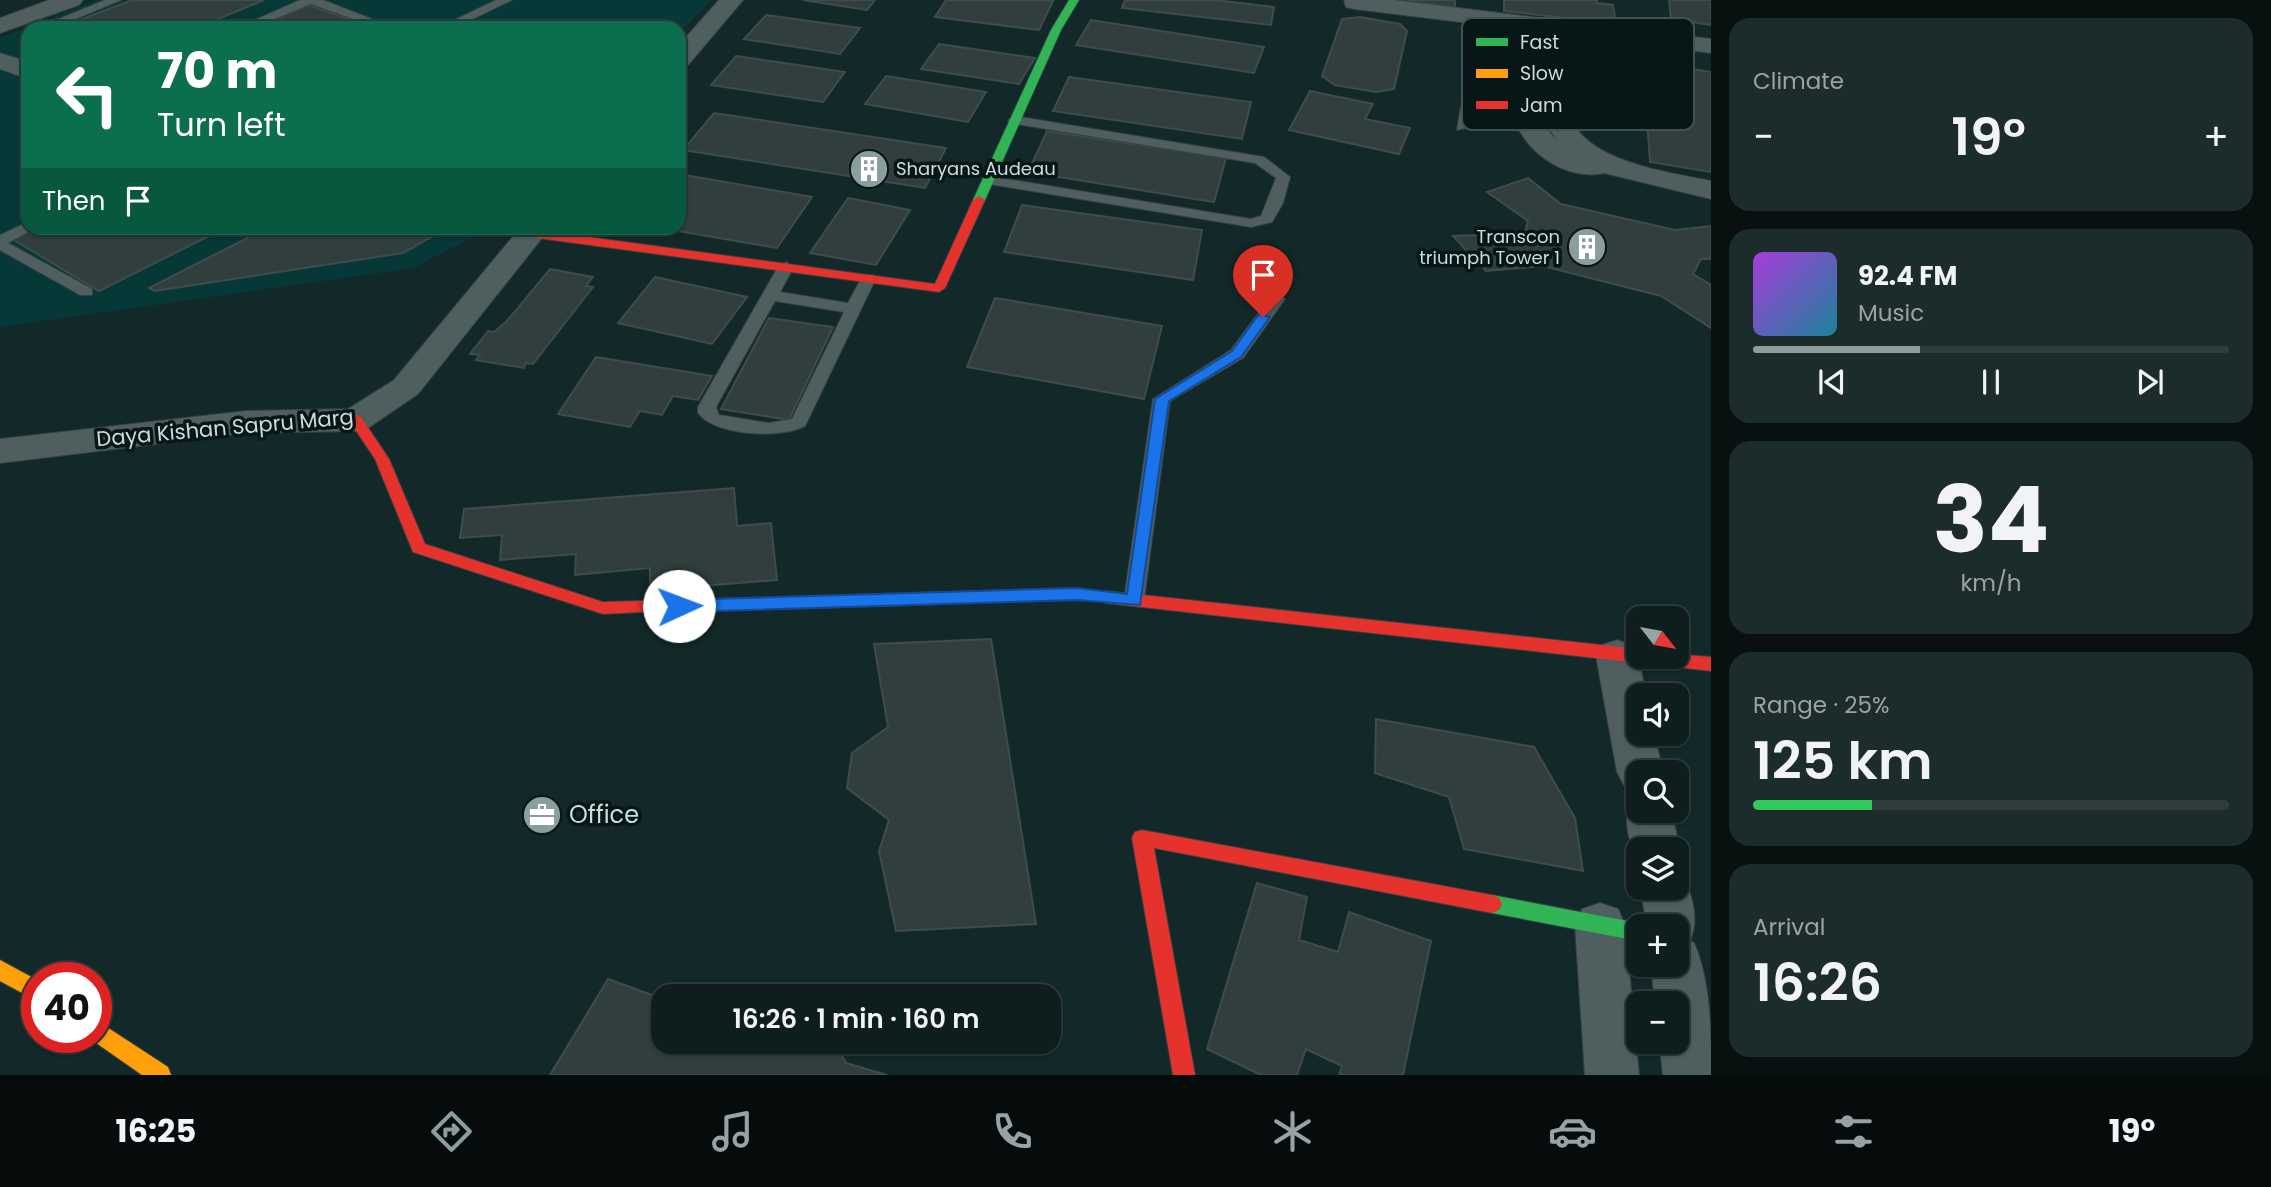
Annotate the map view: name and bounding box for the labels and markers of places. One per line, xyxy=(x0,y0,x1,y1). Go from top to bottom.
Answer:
building icon: Sharyans Audeau xyxy=(848,148,890,190)
place label: Sharyans Audeau xyxy=(896,156,1056,181)
place label: Transcon triumph Tower 1 xyxy=(1419,224,1560,270)
building icon: Transcon triumph Tower 1 xyxy=(1566,226,1608,268)
pin xyxy=(1233,245,1293,317)
office icon: Office xyxy=(521,794,563,836)
place label: Office xyxy=(569,798,639,831)

